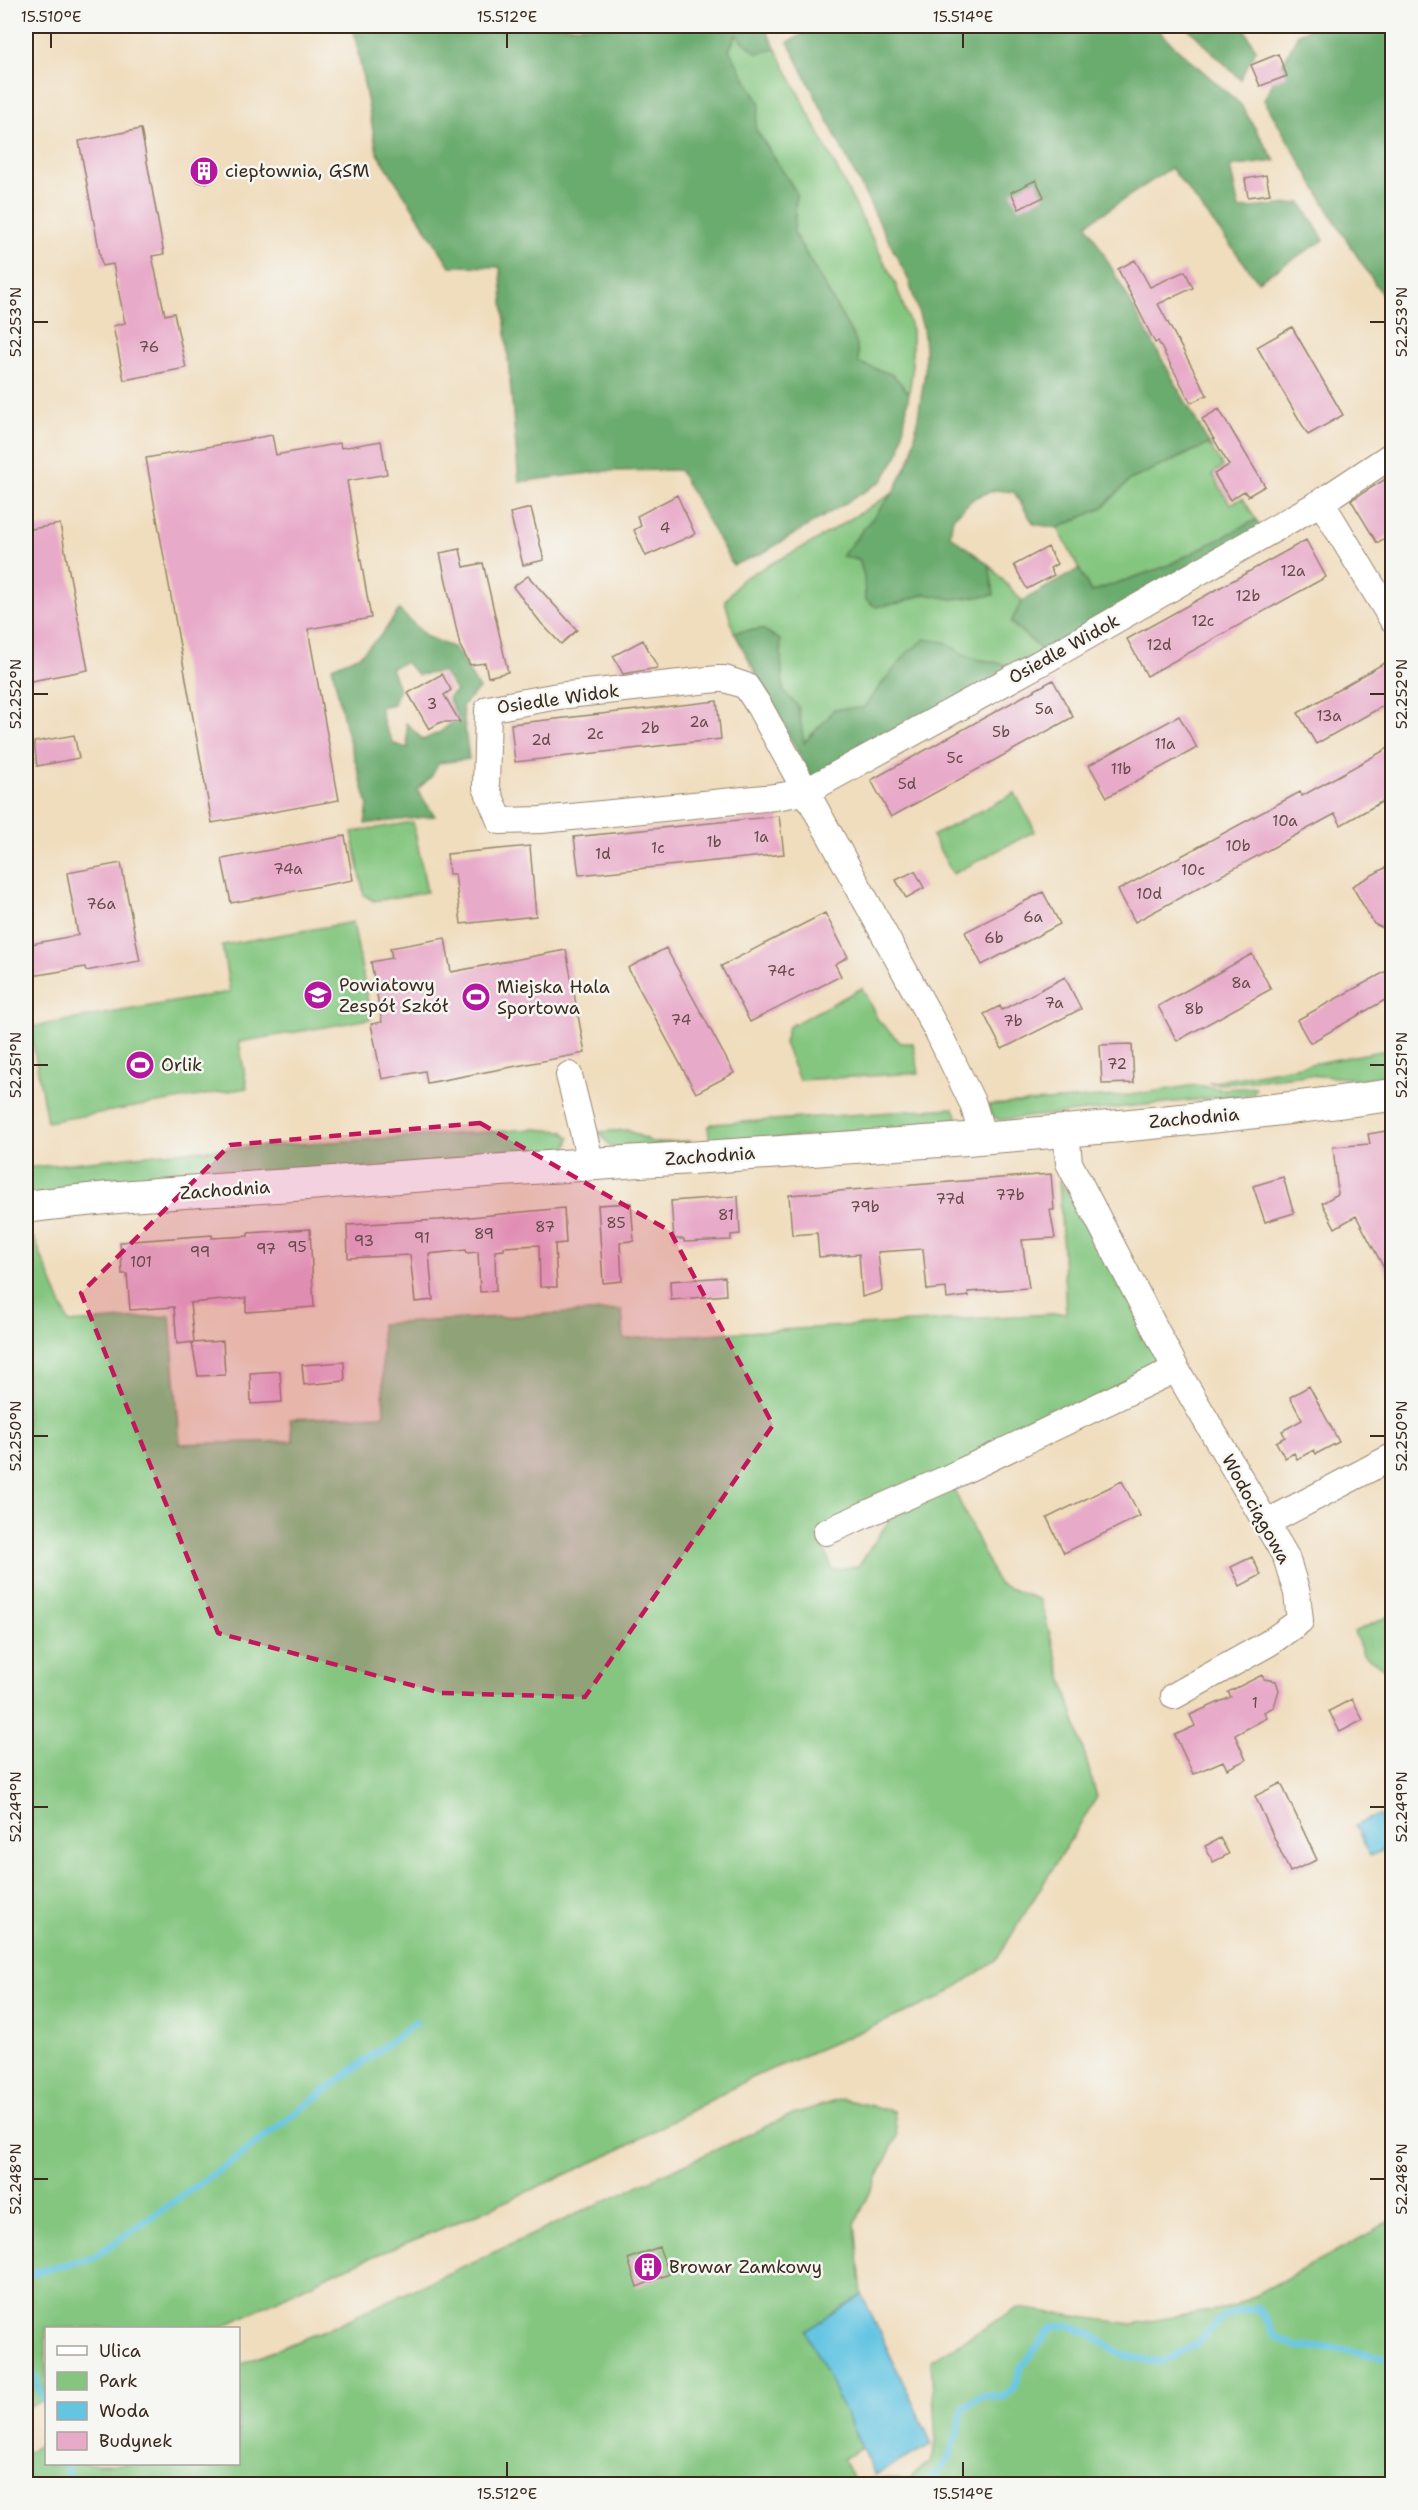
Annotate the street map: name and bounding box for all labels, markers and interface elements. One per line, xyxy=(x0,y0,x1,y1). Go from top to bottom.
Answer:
text: 15.510°E xyxy=(21,7,81,27)
text: 15.512°E xyxy=(477,7,537,27)
text: 15.514°E xyxy=(933,7,993,27)
building icon: ciepłownia, GSM xyxy=(188,155,220,187)
place label: ciepłownia, GSM xyxy=(225,159,370,183)
text: 52.253°N xyxy=(6,287,26,357)
text: 52.253°N xyxy=(1392,287,1412,357)
house number: 76 xyxy=(139,337,159,357)
house number: 4 xyxy=(660,518,670,538)
house number: 12a xyxy=(1281,561,1306,581)
house number: 12b xyxy=(1236,586,1260,606)
street label: Osiedle Widok xyxy=(1004,609,1124,689)
house number: 12c xyxy=(1192,611,1214,631)
house number: 12d xyxy=(1147,635,1172,655)
text: 52.252°N xyxy=(6,659,26,729)
text: 52.252°N xyxy=(1392,659,1412,729)
street label: Osiedle Widok xyxy=(495,679,621,719)
house number: 3 xyxy=(427,694,437,714)
house number: 5a xyxy=(1035,699,1054,719)
house number: 13a xyxy=(1316,706,1342,726)
house number: 2a xyxy=(689,712,709,732)
house number: 2b xyxy=(640,718,660,738)
house number: 5b xyxy=(992,722,1010,742)
house number: 2c xyxy=(586,724,604,744)
house number: 2d xyxy=(531,730,551,750)
house number: 11a xyxy=(1155,734,1176,754)
house number: 5c xyxy=(947,748,963,768)
house number: 11b xyxy=(1111,759,1131,779)
house number: 5d xyxy=(898,774,917,794)
house number: 10a xyxy=(1272,811,1298,831)
house number: 1a xyxy=(753,827,769,847)
house number: 1b xyxy=(707,832,721,852)
house number: 10b xyxy=(1225,836,1251,856)
house number: 1c xyxy=(651,838,665,858)
house number: 1d xyxy=(595,844,611,864)
house number: 74a xyxy=(273,859,303,879)
house number: 10c xyxy=(1181,860,1205,880)
house number: 10d xyxy=(1136,884,1162,904)
house number: 76a xyxy=(86,894,116,914)
house number: 6a xyxy=(1023,907,1043,927)
house number: 6b xyxy=(984,928,1004,948)
house number: 74c xyxy=(767,961,795,981)
place label: Powiatowy Zespół Szkół xyxy=(339,973,449,1018)
house number: 8a xyxy=(1231,973,1251,993)
place label: Miejska Hala Sportowa xyxy=(497,975,610,1020)
school or university icon: Powiatowy Zespół Szkół xyxy=(302,979,334,1011)
sports icon: Miejska Hala Sportowa xyxy=(460,981,492,1013)
house number: 7a xyxy=(1044,993,1064,1013)
house number: 8b xyxy=(1184,999,1204,1019)
house number: 74 xyxy=(671,1010,691,1030)
house number: 7b xyxy=(1003,1011,1023,1031)
text: 52.251°N xyxy=(6,1032,26,1098)
text: 52.251°N xyxy=(1392,1032,1412,1098)
sports icon: Orlik xyxy=(124,1049,156,1081)
place label: Orlik xyxy=(161,1053,202,1077)
house number: 72 xyxy=(1107,1054,1127,1074)
street label: Zachodnia xyxy=(1148,1102,1240,1134)
street label: Zachodnia xyxy=(664,1141,756,1171)
street label: Zachodnia xyxy=(179,1175,271,1205)
house number: 77b xyxy=(996,1185,1024,1205)
house number: 77d xyxy=(935,1189,965,1209)
house number: 79b xyxy=(850,1197,880,1217)
house number: 81 xyxy=(718,1205,734,1225)
house number: 85 xyxy=(606,1213,626,1233)
house number: 87 xyxy=(535,1217,555,1237)
house number: 89 xyxy=(474,1224,494,1244)
house number: 91 xyxy=(414,1228,430,1248)
house number: 93 xyxy=(354,1231,374,1251)
house number: 95 xyxy=(287,1237,307,1257)
house number: 97 xyxy=(256,1239,276,1259)
house number: 99 xyxy=(190,1242,210,1262)
house number: 101 xyxy=(130,1252,152,1272)
text: 52.250°N xyxy=(6,1400,26,1472)
text: 52.250°N xyxy=(1392,1400,1412,1472)
street label: Wodociągowa xyxy=(1216,1450,1296,1568)
house number: 1 xyxy=(1252,1693,1258,1713)
text: 52.249°N xyxy=(6,1771,26,1843)
text: 52.249°N xyxy=(1392,1771,1412,1843)
text: 52.248°N xyxy=(6,2143,26,2215)
text: 52.248°N xyxy=(1392,2143,1412,2215)
building icon: Browar Zamkowy xyxy=(632,2251,664,2283)
place label: Browar Zamkowy xyxy=(669,2255,822,2279)
legend xyxy=(45,2327,240,2465)
text: Ulica xyxy=(99,2339,141,2363)
text: Park xyxy=(99,2369,138,2393)
text: Woda xyxy=(99,2399,149,2423)
text: Budynek xyxy=(99,2429,173,2453)
text: 15.512°E xyxy=(477,2484,537,2504)
text: 15.514°E xyxy=(933,2484,993,2504)

